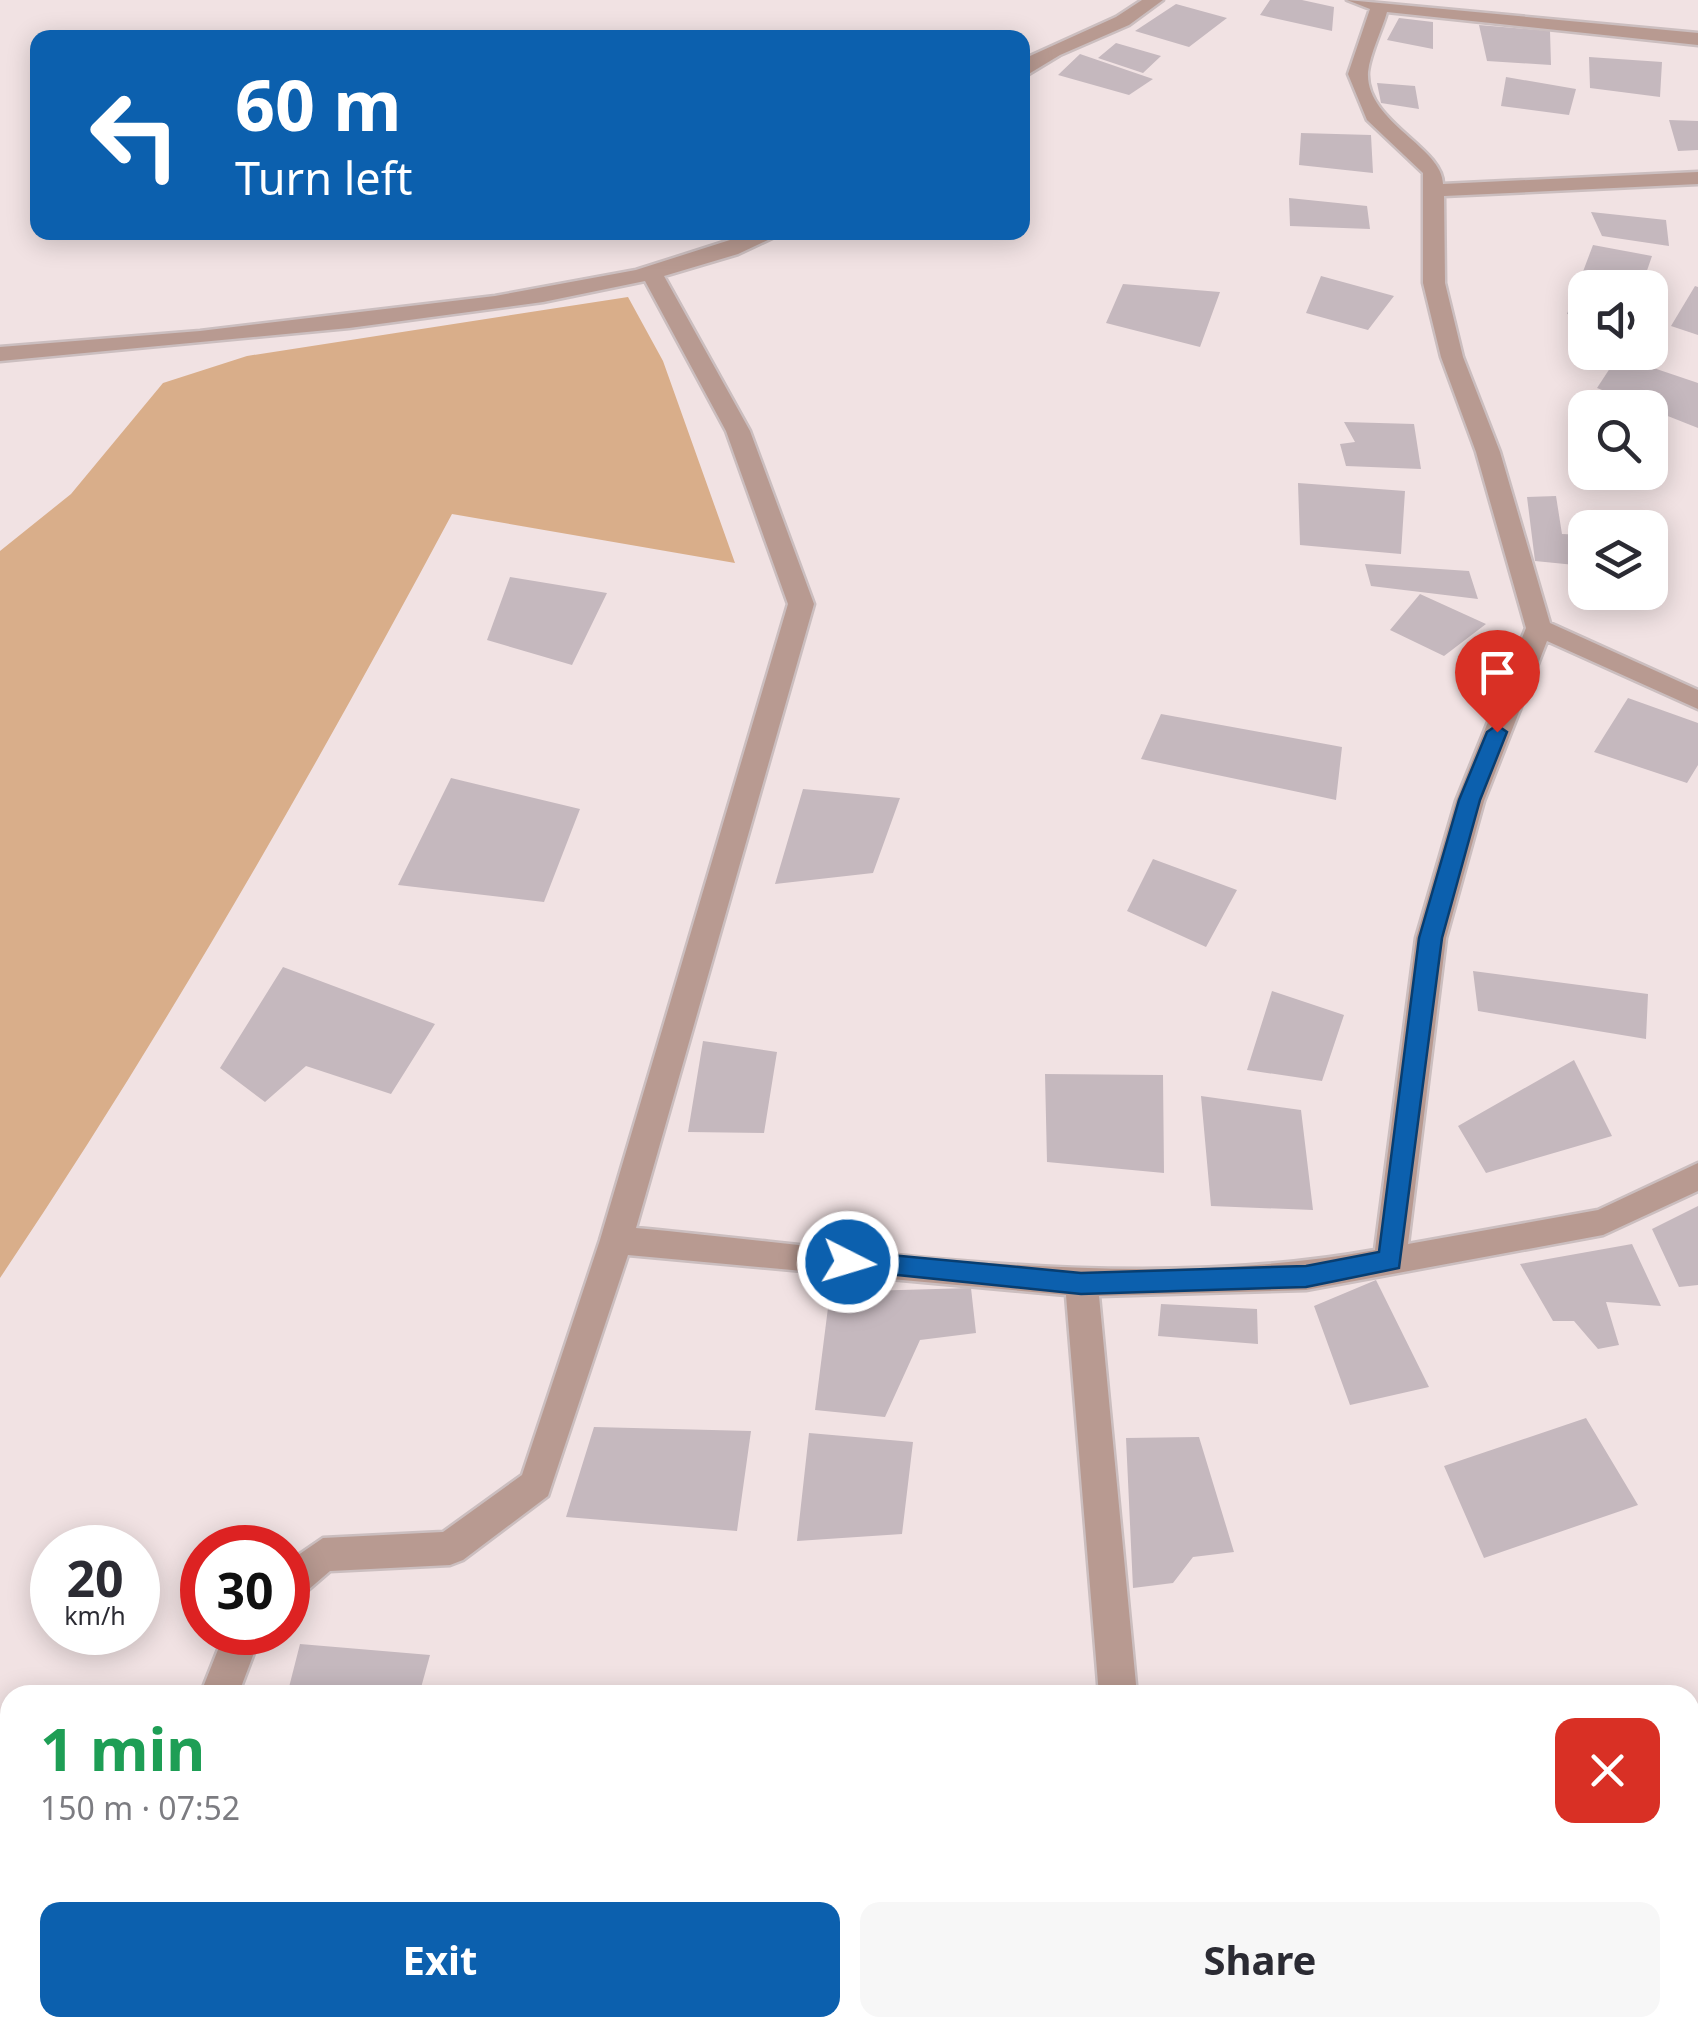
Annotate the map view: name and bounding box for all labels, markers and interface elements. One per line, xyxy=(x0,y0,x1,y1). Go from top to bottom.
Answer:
text: 60 m xyxy=(235,56,402,152)
icon: left xyxy=(70,70,200,200)
text: Turn left xyxy=(235,147,412,208)
map controls xyxy=(1568,270,1668,610)
button: sound xyxy=(1568,270,1668,370)
button: search xyxy=(1568,390,1668,490)
button: layers xyxy=(1568,510,1668,610)
pin xyxy=(1455,630,1540,733)
icon: arrive xyxy=(1470,645,1525,700)
position arrow xyxy=(796,1210,900,1314)
speed limit sign: 30 xyxy=(180,1525,310,1655)
text: 20 xyxy=(66,1544,124,1612)
text: km/h xyxy=(64,1598,126,1632)
text: 1 min xyxy=(40,1707,205,1789)
button: close xyxy=(1555,1718,1660,1823)
text: 150 m · 07:52 xyxy=(40,1786,240,1829)
button: Exit xyxy=(40,1902,840,2017)
button: Share xyxy=(860,1902,1660,2017)

